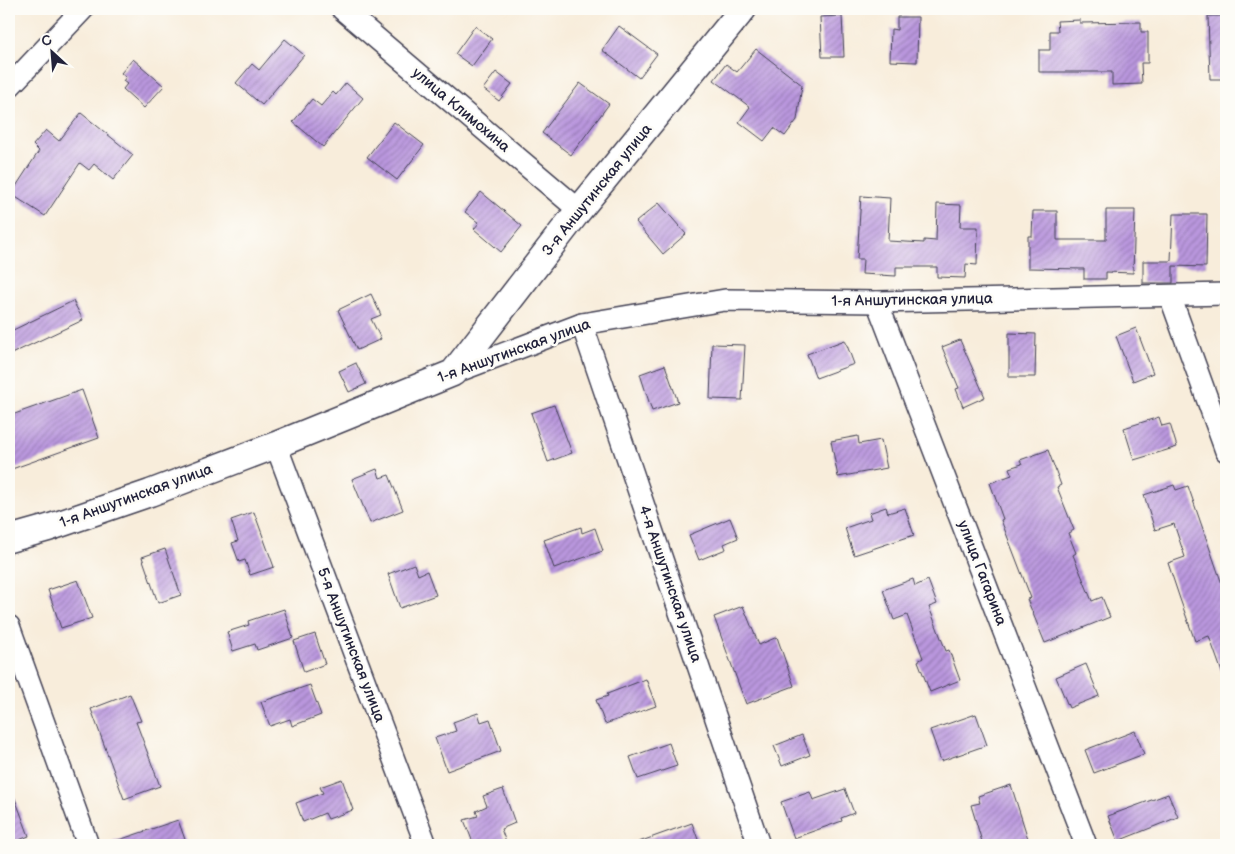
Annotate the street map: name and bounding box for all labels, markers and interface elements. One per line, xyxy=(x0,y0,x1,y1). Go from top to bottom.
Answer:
north arrow xyxy=(28,28,78,78)
text: С xyxy=(38,31,55,51)
street label: улица Климохина xyxy=(408,63,514,157)
street label: 3-я Аншутинская улица xyxy=(538,120,656,260)
street label: 1-я Аншутинская улица xyxy=(831,289,993,311)
street label: 1-я Аншутинская улица xyxy=(435,314,593,388)
street label: 1-я Аншутинская улица xyxy=(57,459,215,533)
street label: 4-я Аншутинская улица xyxy=(634,503,706,665)
street label: улица Гагарина xyxy=(953,518,1011,628)
street label: 5-я Аншутинская улица xyxy=(313,565,389,725)

